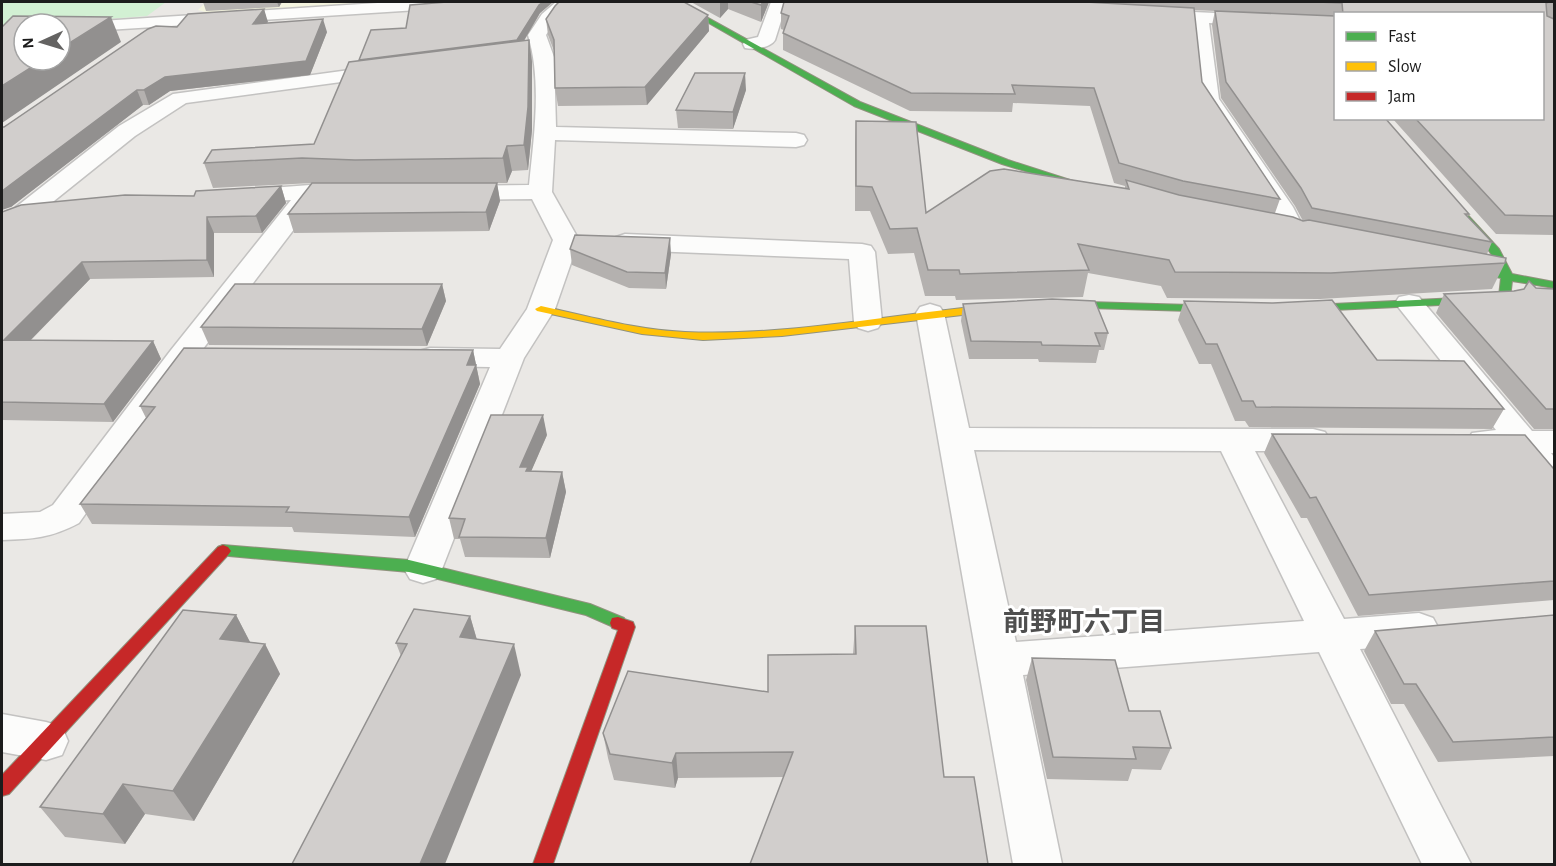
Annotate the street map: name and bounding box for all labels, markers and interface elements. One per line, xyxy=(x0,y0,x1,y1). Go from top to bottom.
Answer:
north arrow xyxy=(12,12,72,72)
legend xyxy=(1334,12,1544,120)
text: Fast xyxy=(1388,28,1416,46)
text: N xyxy=(20,37,36,49)
text: Slow xyxy=(1388,58,1421,76)
text: Jam xyxy=(1388,88,1416,106)
district label: 前野町六丁目 xyxy=(1003,607,1165,636)

